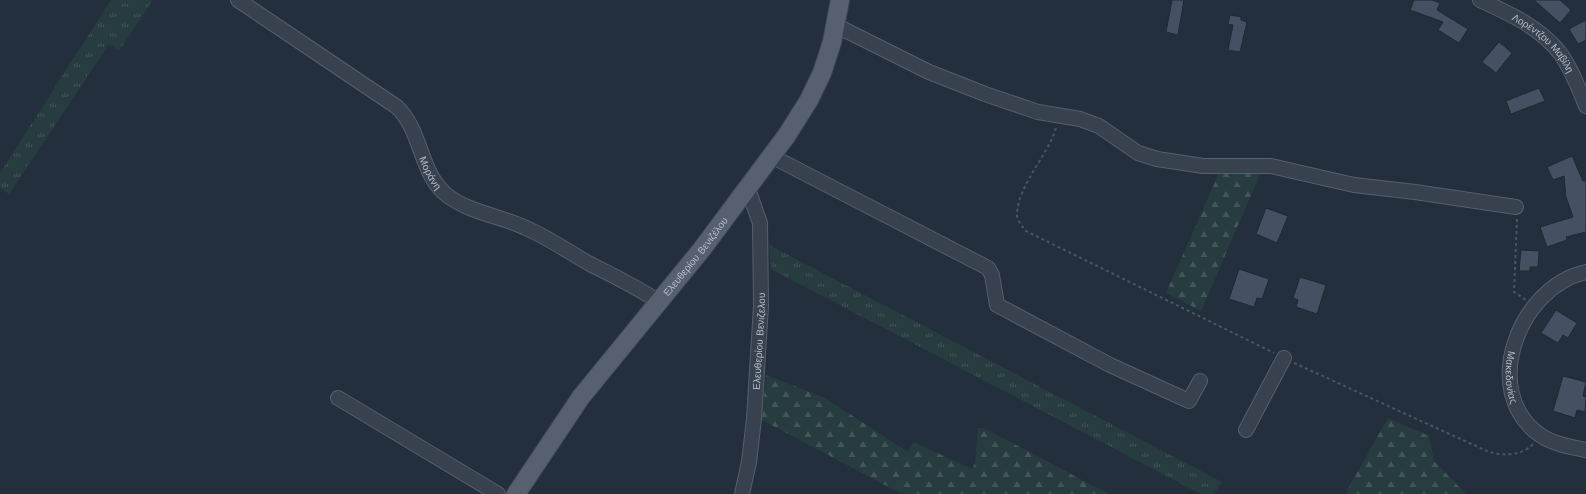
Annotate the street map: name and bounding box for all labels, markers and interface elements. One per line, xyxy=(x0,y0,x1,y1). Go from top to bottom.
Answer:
street label: Λορέντζου Μαβίλη xyxy=(1510,12,1576,75)
street label: Μοράνη xyxy=(417,155,443,192)
street label: Ελευθερίου Βενιζέλου xyxy=(661,215,730,298)
street label: Ελευθερίου Βενιζελου xyxy=(751,293,768,390)
street label: Μακεδονίας xyxy=(1504,350,1520,405)

